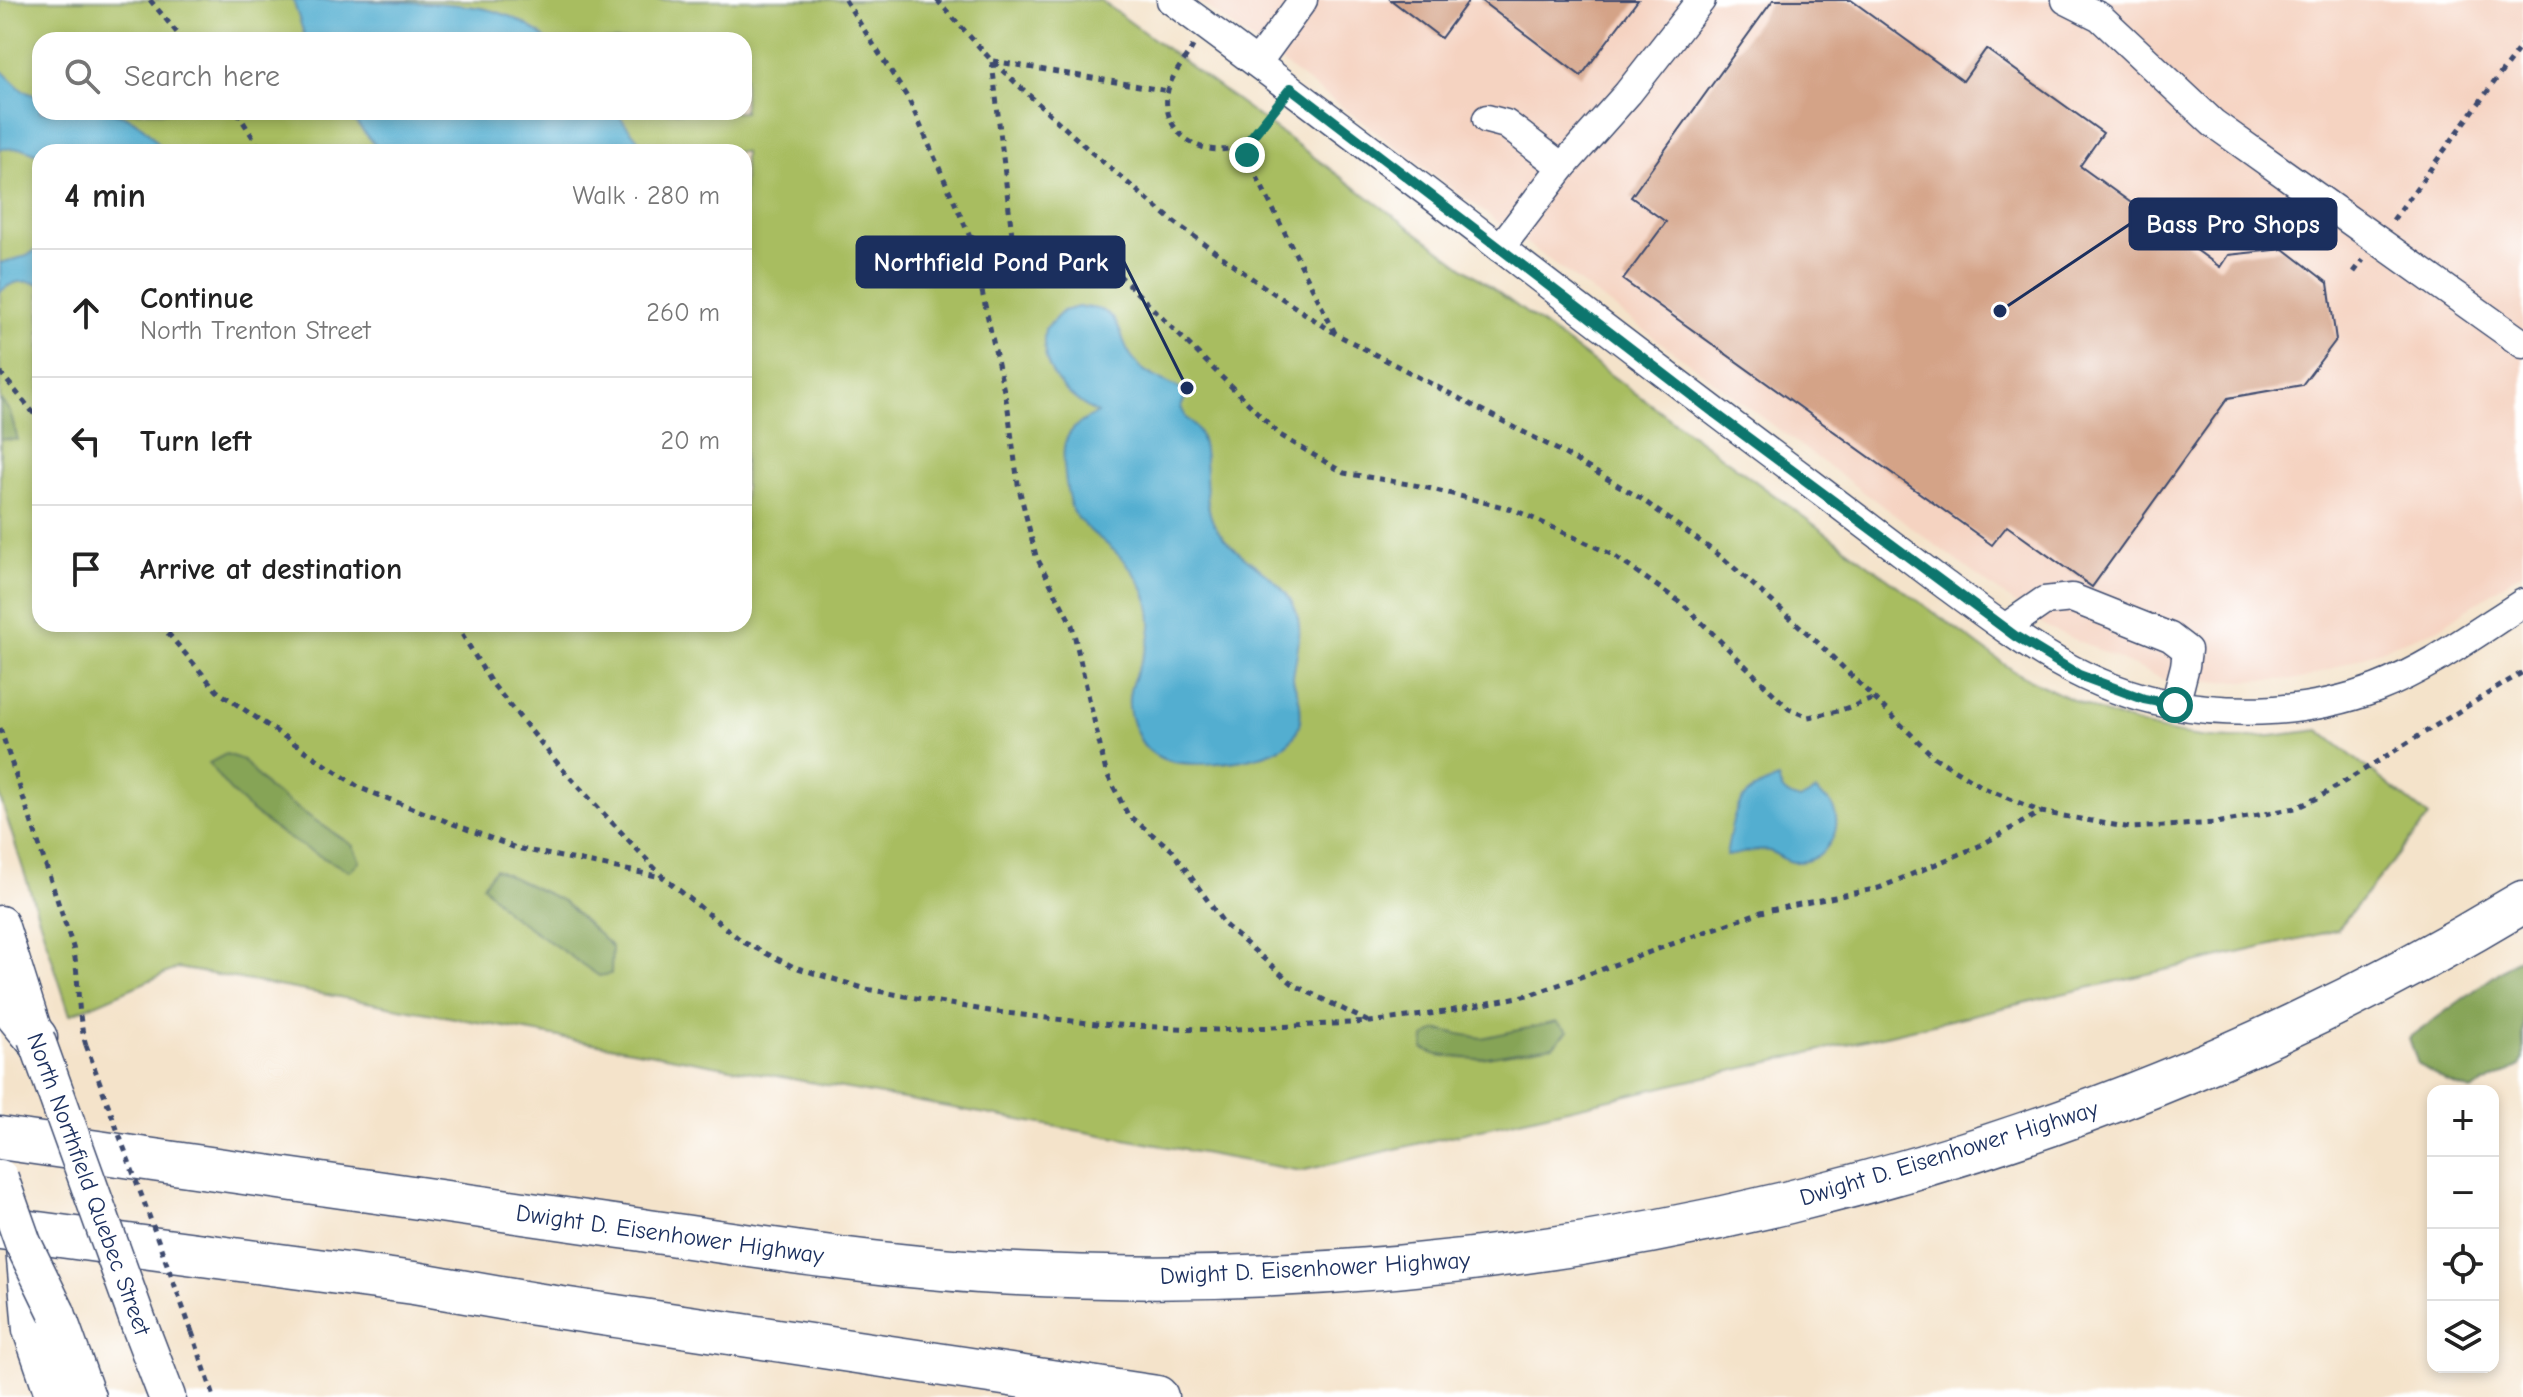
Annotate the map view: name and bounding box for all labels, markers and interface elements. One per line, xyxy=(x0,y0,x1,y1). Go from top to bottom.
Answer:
search box xyxy=(32,32,752,120)
icon: search xyxy=(60,54,104,98)
text: Search here xyxy=(124,59,280,94)
route end xyxy=(1229,137,1265,173)
text: 4 min xyxy=(64,176,146,216)
text: Walk · 280 m xyxy=(573,181,720,211)
callout: Bass Pro Shops xyxy=(2130,199,2336,249)
text: Bass Pro Shops xyxy=(2146,210,2320,240)
callout: Northfield Pond Park xyxy=(857,237,1124,287)
text: Northfield Pond Park xyxy=(873,248,1109,278)
text: Continue xyxy=(140,281,254,316)
icon: ahead xyxy=(64,291,108,335)
text: 260 m xyxy=(646,298,720,328)
text: North Trenton Street xyxy=(140,316,371,346)
icon: left xyxy=(64,419,108,463)
text: Turn left xyxy=(140,424,252,459)
text: 20 m xyxy=(660,426,720,456)
icon: arrive xyxy=(64,547,108,591)
text: Arrive at destination xyxy=(140,552,402,587)
route start xyxy=(2157,687,2193,723)
street label: North Northfield Quebec Street xyxy=(21,1029,157,1340)
map controls xyxy=(2427,1085,2499,1373)
button: + xyxy=(2427,1085,2499,1157)
street label: Dwight D. Eisenhower Highway xyxy=(1796,1094,2102,1212)
button: − xyxy=(2427,1157,2499,1229)
street label: Dwight D. Eisenhower Highway xyxy=(514,1199,826,1270)
button: locate xyxy=(2427,1229,2499,1301)
street label: Dwight D. Eisenhower Highway xyxy=(1159,1246,1471,1290)
button: layers xyxy=(2427,1301,2499,1373)

